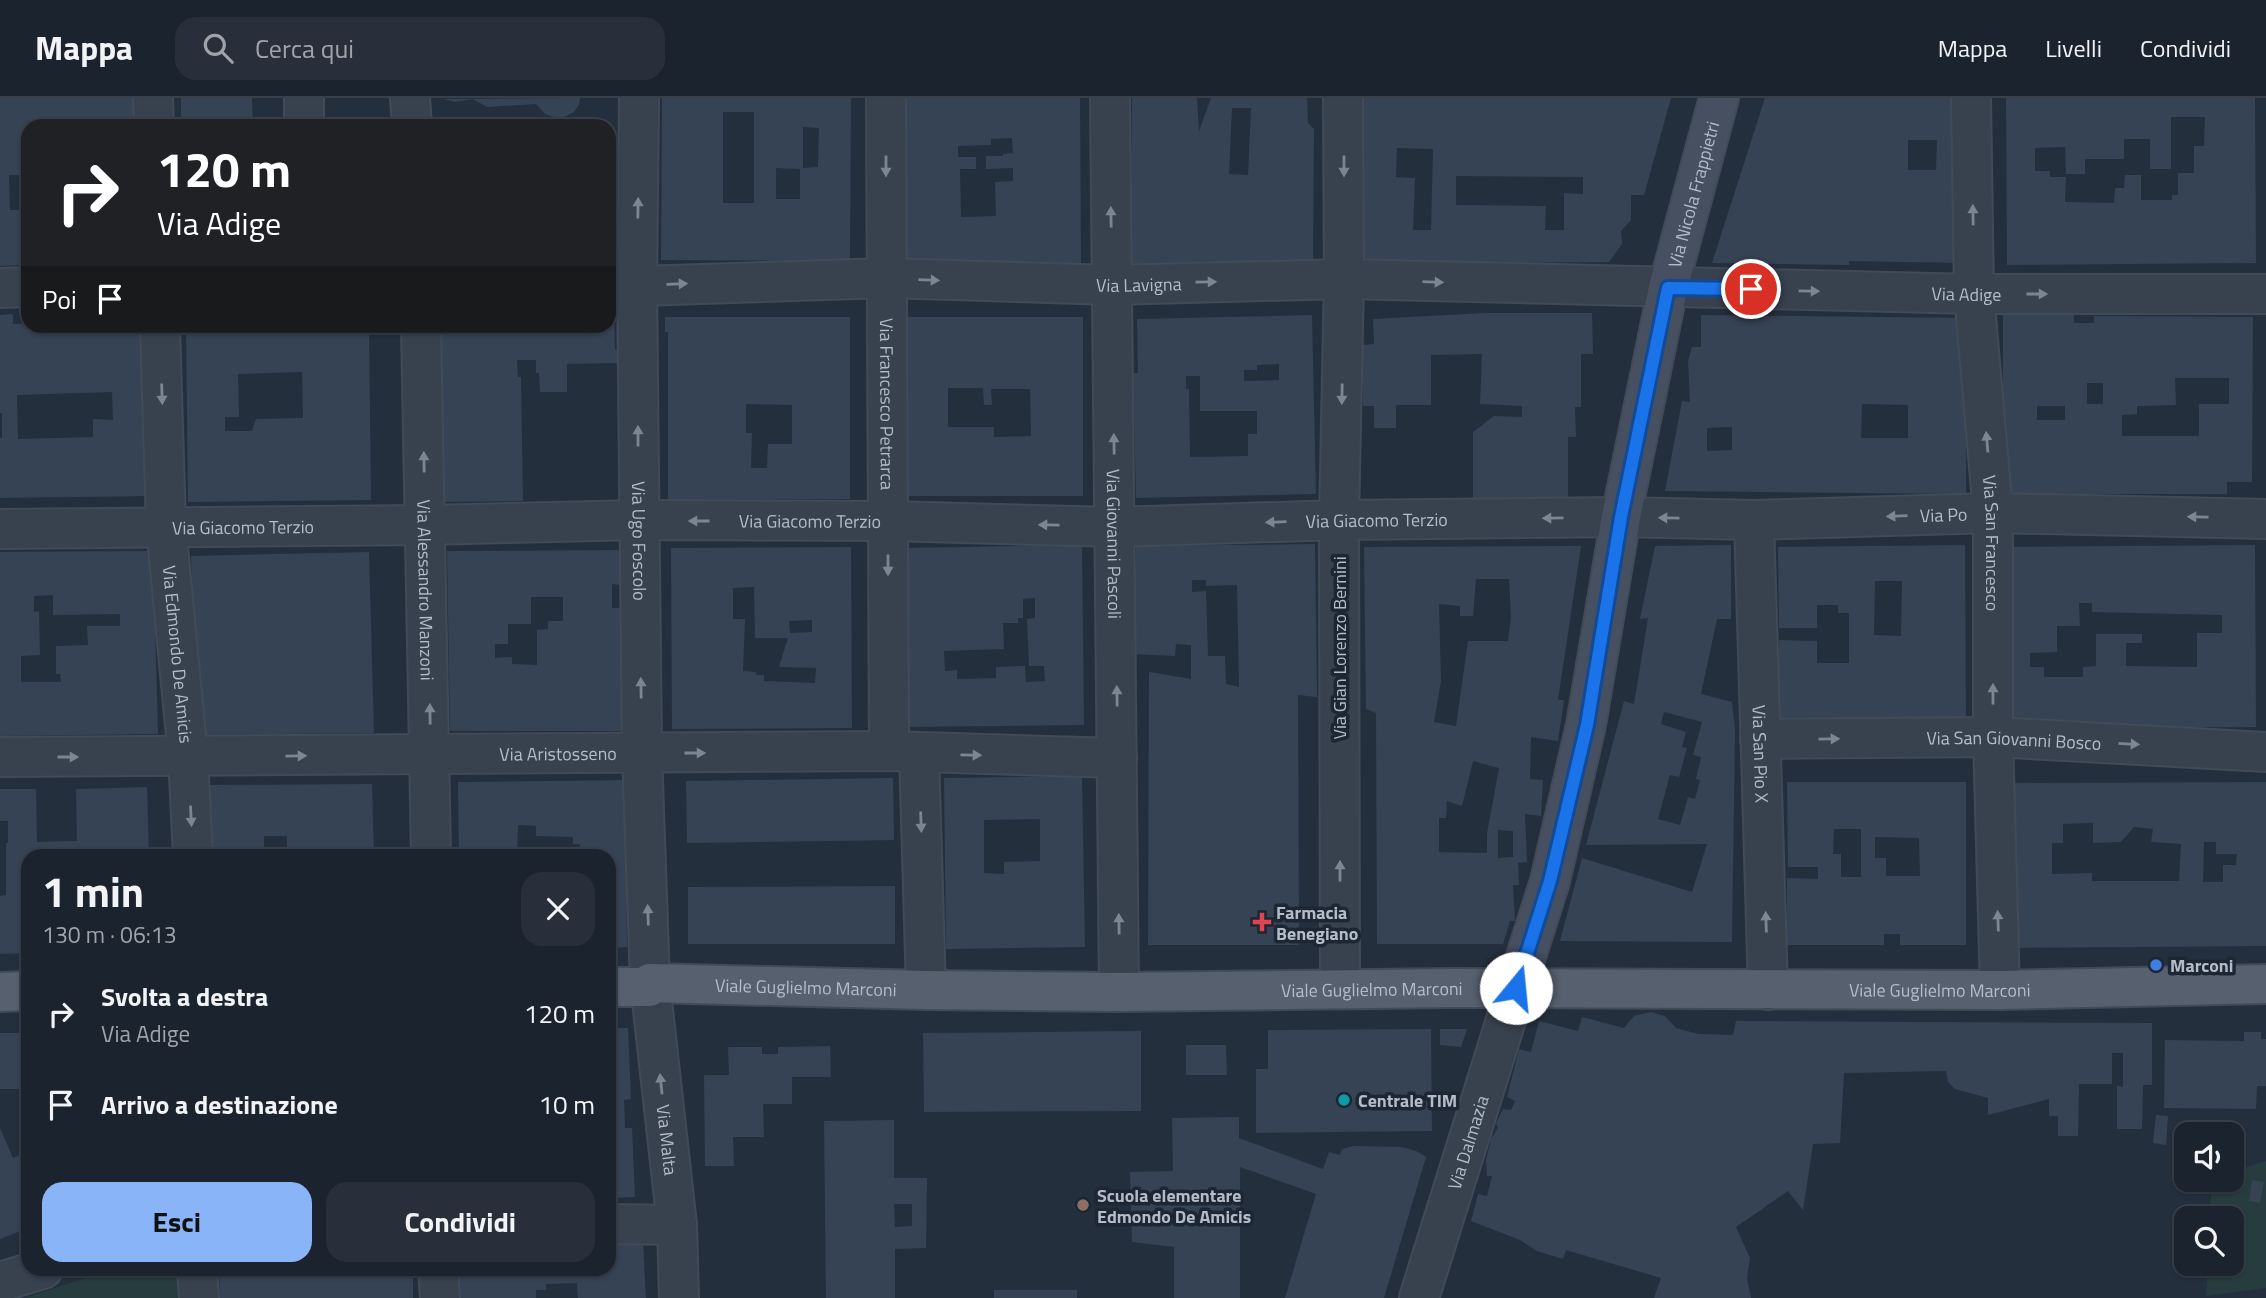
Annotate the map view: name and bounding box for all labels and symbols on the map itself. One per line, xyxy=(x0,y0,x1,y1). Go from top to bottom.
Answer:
street label: Via Nicola Frappietri xyxy=(1661,118,1726,271)
one-way arrow xyxy=(880,155,892,177)
one-way arrow xyxy=(1338,155,1349,177)
one-way arrow xyxy=(632,197,644,219)
one-way arrow xyxy=(1967,204,1979,226)
one-way arrow xyxy=(1105,205,1117,227)
pin xyxy=(1721,259,1781,319)
street label: Via Lavigna xyxy=(1096,270,1182,299)
one-way arrow xyxy=(918,274,940,285)
one-way arrow xyxy=(1422,276,1444,287)
one-way arrow xyxy=(1195,277,1217,288)
one-way arrow xyxy=(666,279,688,290)
street label: Via Adige xyxy=(1931,279,2001,308)
one-way arrow xyxy=(1799,285,1821,296)
one-way arrow xyxy=(2026,288,2048,300)
street label: Via Francesco Petrarca xyxy=(874,318,901,490)
one-way arrow xyxy=(157,383,168,405)
one-way arrow xyxy=(1336,383,1348,405)
one-way arrow xyxy=(632,424,644,446)
one-way arrow xyxy=(1981,431,1992,453)
one-way arrow xyxy=(1108,433,1120,455)
one-way arrow xyxy=(418,451,430,473)
street label: Via Giovanni Pascoli xyxy=(1100,469,1129,619)
street label: Via San Francesco xyxy=(1976,474,2007,611)
street label: Via Ugo Foscolo xyxy=(626,481,654,601)
street label: Via Alessandro Manzoni xyxy=(411,499,441,681)
street label: Via Po xyxy=(1919,500,1968,529)
street label: Via Giacomo Terzio xyxy=(1305,505,1448,535)
street label: Via Giacomo Terzio xyxy=(739,507,881,534)
one-way arrow xyxy=(1886,510,1908,521)
one-way arrow xyxy=(2187,511,2209,523)
one-way arrow xyxy=(1541,512,1563,524)
one-way arrow xyxy=(1658,512,1680,524)
street label: Via Giacomo Terzio xyxy=(172,513,314,541)
one-way arrow xyxy=(688,515,710,527)
one-way arrow xyxy=(1265,517,1287,528)
one-way arrow xyxy=(1037,519,1059,531)
one-way arrow xyxy=(882,554,894,576)
street label: Via Gian Lorenzo Bernini xyxy=(1326,556,1353,740)
street label: Via Edmondo De Amicis xyxy=(156,564,200,745)
one-way arrow xyxy=(636,676,647,698)
one-way arrow xyxy=(1987,683,1999,705)
one-way arrow xyxy=(1111,685,1123,707)
one-way arrow xyxy=(424,703,435,725)
street label: Via San Pio X xyxy=(1746,704,1776,803)
street label: Via San Giovanni Bosco xyxy=(1926,723,2102,756)
one-way arrow xyxy=(1818,733,1840,744)
street label: Via Aristosseno xyxy=(499,739,617,767)
one-way arrow xyxy=(2119,739,2141,750)
one-way arrow xyxy=(684,747,706,759)
one-way arrow xyxy=(960,749,982,760)
one-way arrow xyxy=(285,750,307,761)
one-way arrow xyxy=(57,751,79,763)
one-way arrow xyxy=(185,805,196,827)
one-way arrow xyxy=(915,811,927,833)
one-way arrow xyxy=(1334,860,1346,882)
place label: Farmacia Benegiano xyxy=(1276,899,1358,947)
one-way arrow xyxy=(642,904,653,926)
one-way arrow xyxy=(1993,910,2004,932)
one-way arrow xyxy=(1760,911,1771,933)
one-way arrow xyxy=(1113,912,1125,934)
marker: Farmacia Benegiano xyxy=(1254,914,1270,930)
position arrow xyxy=(1479,951,1553,1025)
place label: Marconi xyxy=(2170,952,2233,979)
marker: Marconi xyxy=(2148,957,2164,973)
street label: Viale Guglielmo Marconi xyxy=(715,971,897,1003)
street label: Viale Guglielmo Marconi xyxy=(1281,974,1463,1004)
street label: Viale Guglielmo Marconi xyxy=(1849,976,2031,1004)
one-way arrow xyxy=(656,1072,667,1094)
place label: Centrale TIM xyxy=(1358,1087,1457,1114)
marker: Centrale TIM xyxy=(1336,1092,1352,1108)
street label: Via Dalmazia xyxy=(1440,1092,1495,1193)
street label: Via Malta xyxy=(650,1103,685,1177)
place label: Scuola elementare Edmondo De Amicis xyxy=(1097,1182,1251,1230)
marker: Scuola elementare Edmondo De Amicis xyxy=(1075,1197,1091,1213)

